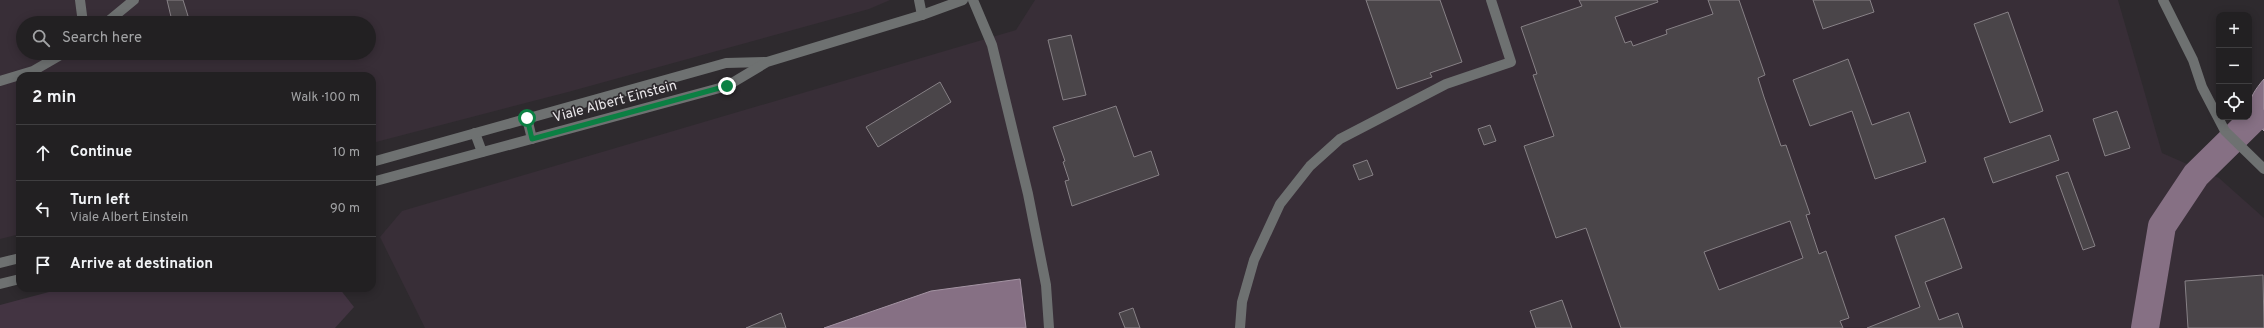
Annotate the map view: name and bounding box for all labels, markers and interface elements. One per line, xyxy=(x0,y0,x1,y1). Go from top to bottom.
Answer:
map controls xyxy=(2216,12,2252,120)
button: + xyxy=(2216,12,2252,48)
search box xyxy=(16,16,376,60)
icon: search xyxy=(30,27,52,49)
text: Search here xyxy=(62,29,142,48)
button: − xyxy=(2216,48,2252,84)
street label: Viale Albert Einstein xyxy=(551,77,679,127)
route end xyxy=(718,77,736,95)
button: locate xyxy=(2216,84,2252,120)
text: 2 min xyxy=(32,87,76,109)
text: Walk · 100 m xyxy=(291,90,360,106)
route start xyxy=(518,109,536,127)
icon: ahead xyxy=(32,142,54,164)
text: Continue xyxy=(70,143,132,162)
text: 10 m xyxy=(333,145,360,161)
text: Turn left xyxy=(70,191,130,210)
icon: left xyxy=(32,198,54,220)
text: 90 m xyxy=(330,201,360,217)
text: Viale Albert Einstein xyxy=(70,210,188,226)
icon: arrive xyxy=(32,254,54,276)
text: Arrive at destination xyxy=(70,255,213,274)

